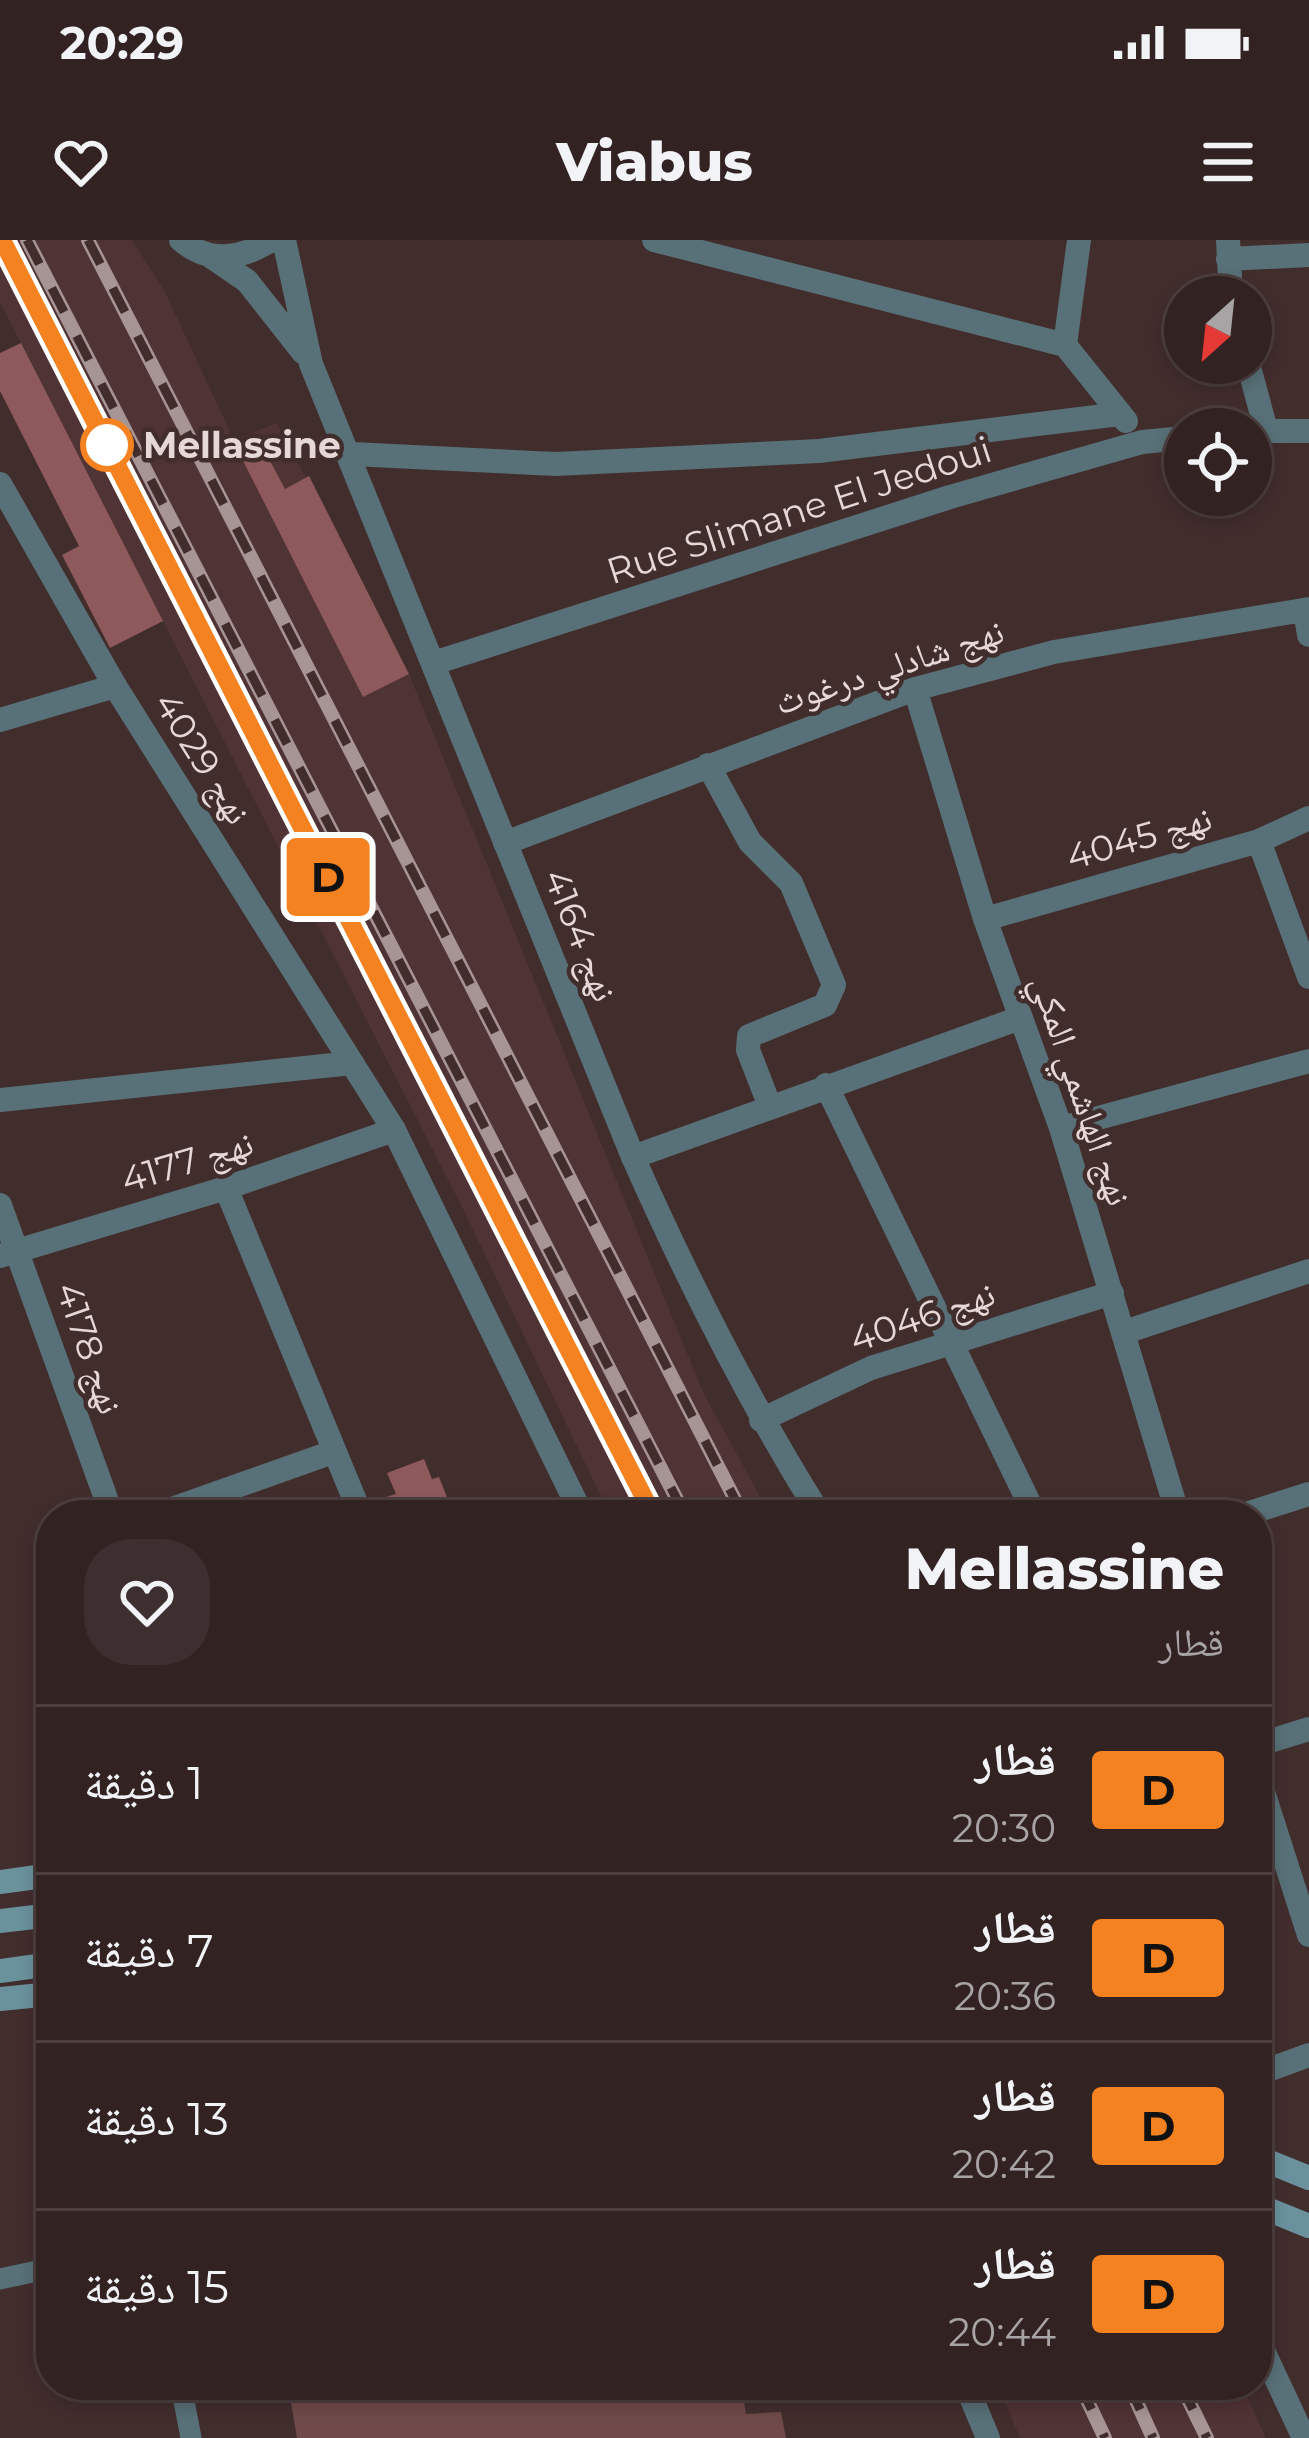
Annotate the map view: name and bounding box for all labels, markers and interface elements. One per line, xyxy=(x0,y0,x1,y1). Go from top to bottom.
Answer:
text: 20:29 xyxy=(60,15,184,70)
icon: heart xyxy=(48,129,114,195)
text: Viabus xyxy=(556,129,753,195)
icon: menu xyxy=(1195,129,1261,195)
north arrow xyxy=(1164,276,1272,384)
map controls xyxy=(1164,276,1272,516)
button: locate xyxy=(1164,408,1272,516)
marker: Mellassine xyxy=(82,420,132,470)
place label: Mellassine xyxy=(143,423,341,467)
street label: Rue Slimane El Jedoui xyxy=(601,427,997,593)
street label: نهج شادلي درغوث xyxy=(769,608,1011,731)
street label: نهج 4029 xyxy=(145,684,261,833)
street label: نهج 4045 xyxy=(1061,795,1217,880)
line badge: D xyxy=(289,838,367,916)
text: D xyxy=(311,851,345,903)
street label: نهج 4164 xyxy=(534,862,627,1008)
street label: نهج الهاشمي المكي xyxy=(1015,969,1142,1213)
street label: نهج 4177 xyxy=(116,1120,258,1203)
street label: نهج 4046 xyxy=(844,1271,1001,1362)
street label: نهج 4178 xyxy=(46,1276,133,1420)
text: Mellassine xyxy=(905,1534,1224,1603)
button: heart xyxy=(84,1539,210,1665)
text: قطار xyxy=(1158,1618,1224,1666)
text: قطار xyxy=(975,1731,1056,1786)
text: 1 دقيقة xyxy=(84,1755,204,1810)
text: D xyxy=(1141,1764,1175,1816)
text: 20:30 xyxy=(952,1804,1056,1852)
text: قطار xyxy=(975,1899,1056,1954)
text: 7 دقيقة xyxy=(84,1923,214,1978)
text: D xyxy=(1141,1932,1175,1984)
text: 20:36 xyxy=(954,1972,1056,2020)
text: قطار xyxy=(975,2067,1056,2122)
text: 13 دقيقة xyxy=(84,2091,229,2146)
text: D xyxy=(1141,2100,1175,2152)
text: 20:42 xyxy=(952,2140,1056,2188)
text: قطار xyxy=(975,2235,1056,2290)
text: 15 دقيقة xyxy=(84,2259,229,2314)
text: D xyxy=(1141,2268,1175,2320)
text: 20:44 xyxy=(948,2308,1056,2356)

